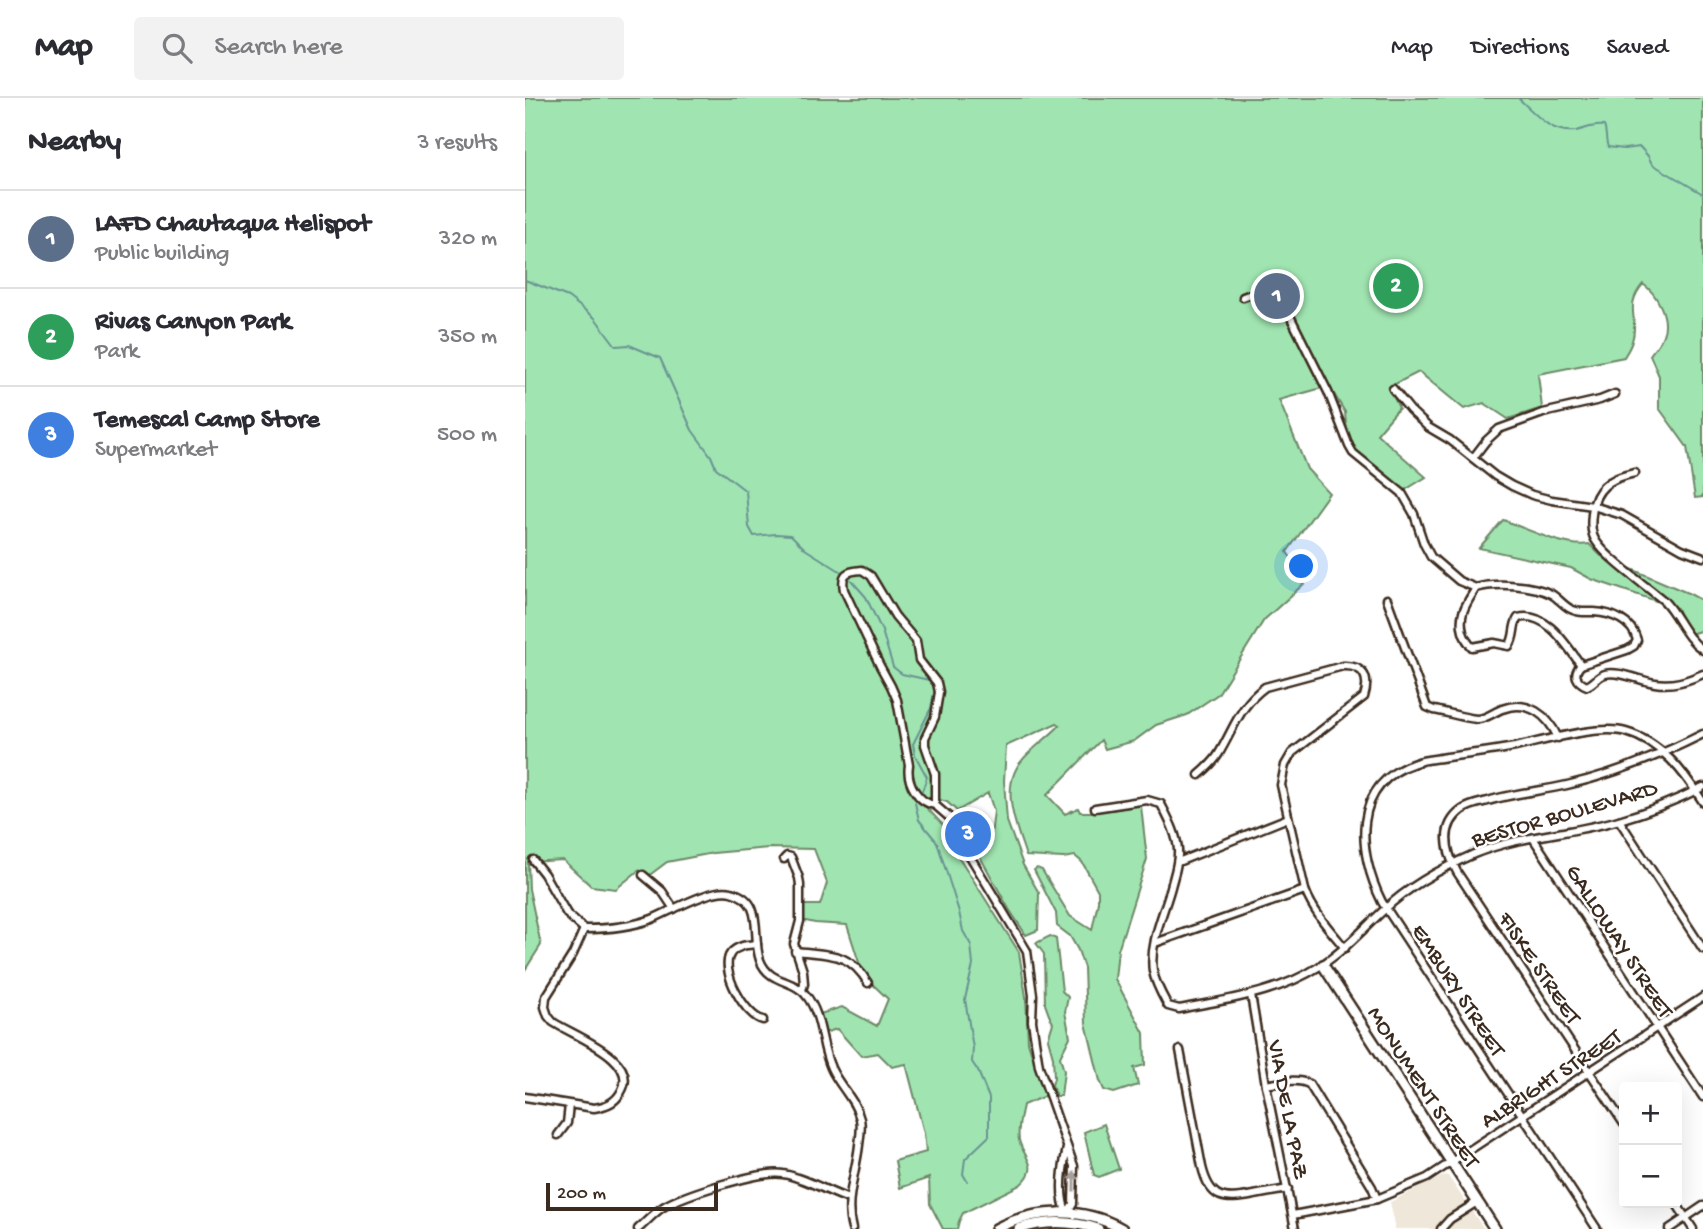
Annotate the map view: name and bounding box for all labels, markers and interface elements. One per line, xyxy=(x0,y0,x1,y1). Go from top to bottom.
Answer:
search box xyxy=(134,17,624,80)
text: Map xyxy=(35,29,92,67)
icon: search xyxy=(158,29,196,67)
text: Search here xyxy=(214,33,343,64)
text: Map xyxy=(1391,34,1433,63)
text: Directions xyxy=(1471,34,1569,63)
text: Saved xyxy=(1607,34,1668,63)
text: Nearby xyxy=(28,126,121,161)
text: 3 results xyxy=(417,130,497,157)
text: LAFD Chautaqua Helispot xyxy=(95,210,370,241)
text: 1 xyxy=(46,226,56,253)
text: 320 m xyxy=(439,226,497,253)
text: Public building xyxy=(95,241,229,268)
pin: 2 xyxy=(1373,260,1419,312)
pin: 1 xyxy=(1254,270,1300,322)
text: Rivas Canyon Park xyxy=(95,308,291,339)
text: 2 xyxy=(45,324,57,351)
text: 350 m xyxy=(438,324,497,351)
text: Park xyxy=(95,339,139,366)
text: Temescal Camp Store xyxy=(95,406,320,437)
text: 3 xyxy=(45,422,57,449)
text: 500 m xyxy=(437,422,497,449)
text: Supermarket xyxy=(95,437,217,464)
your location xyxy=(1284,549,1318,583)
street label: BESTOR BOULEVARD xyxy=(1468,776,1662,855)
pin: 3 xyxy=(945,808,991,860)
street label: GALLOWAY STREET xyxy=(1559,860,1678,1024)
street label: FISKE STREET xyxy=(1490,907,1586,1031)
street label: EMBURY STREET xyxy=(1404,920,1511,1063)
street label: MONUMENT STREET xyxy=(1360,1002,1485,1175)
street label: ALBRIGHT STREET xyxy=(1476,1024,1628,1135)
street label: VIA DE LA PAZ xyxy=(1260,1037,1313,1182)
map controls xyxy=(1619,1082,1682,1208)
button: + xyxy=(1619,1082,1682,1145)
button: − xyxy=(1619,1145,1682,1208)
one-way arrow xyxy=(1068,1169,1080,1191)
scale bar xyxy=(546,1180,717,1212)
text: 200 m xyxy=(557,1183,606,1206)

